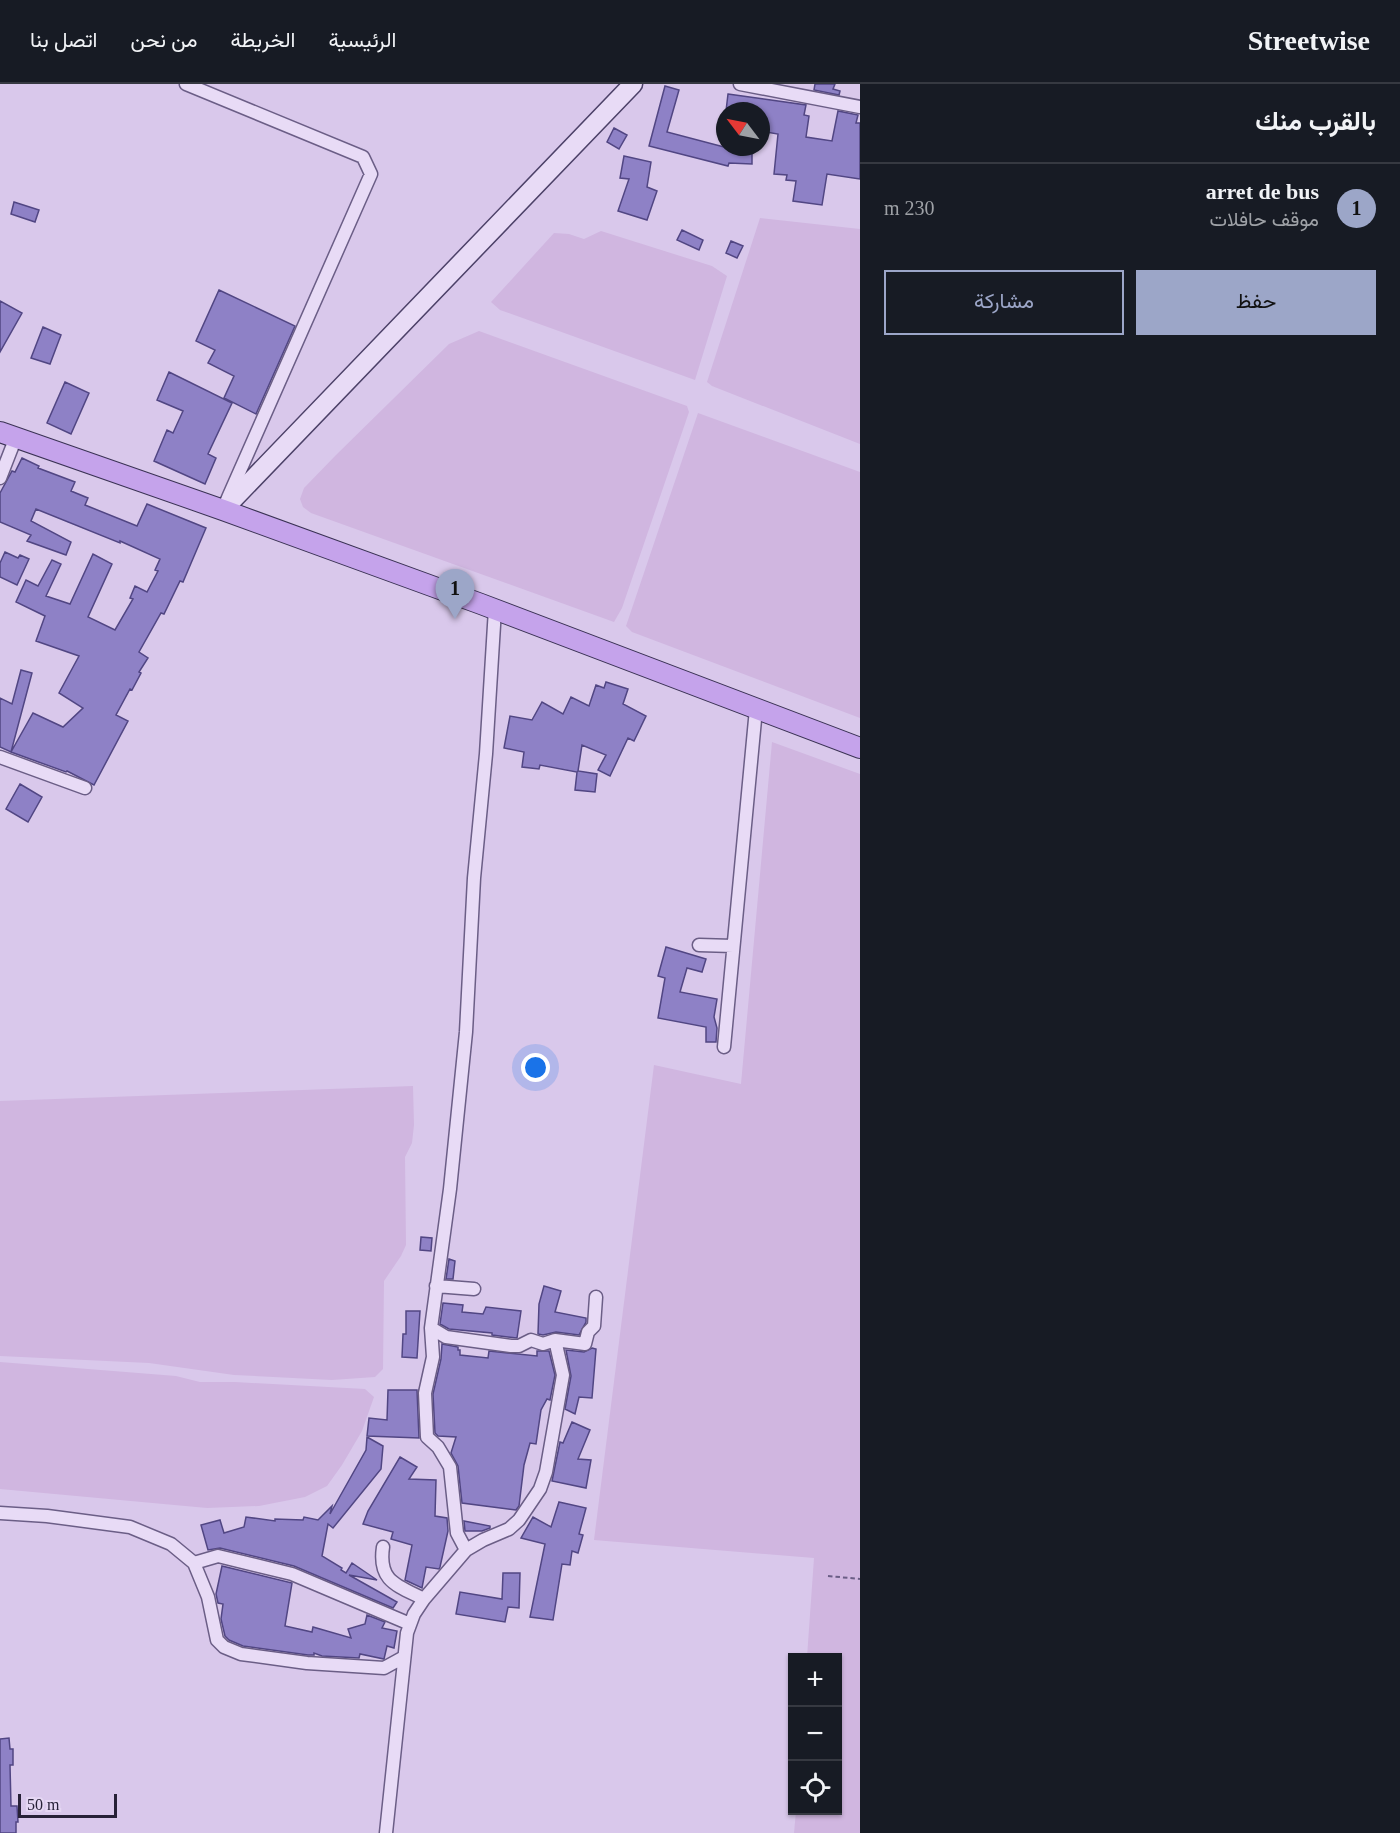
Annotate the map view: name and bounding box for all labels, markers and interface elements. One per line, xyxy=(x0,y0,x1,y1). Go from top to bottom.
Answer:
text: Streetwise xyxy=(1248,25,1370,56)
text: اتصل بنا xyxy=(30,28,97,52)
text: من نحن xyxy=(130,28,198,52)
text: الخريطة xyxy=(231,28,295,52)
text: الرئيسية xyxy=(328,28,396,52)
north arrow xyxy=(716,102,770,156)
text: بالقرب منك xyxy=(1255,107,1376,136)
text: arret de bus xyxy=(1206,179,1319,204)
text: 230 m xyxy=(884,197,935,219)
text: 1 xyxy=(1352,197,1362,219)
text: موقف حافلات xyxy=(1209,208,1319,230)
button: مشاركة xyxy=(884,270,1124,335)
button: حفظ xyxy=(1136,270,1376,335)
pin: 1 xyxy=(436,570,474,619)
your location xyxy=(521,1053,550,1082)
map controls xyxy=(788,1653,842,1815)
button: + xyxy=(788,1653,842,1707)
button: − xyxy=(788,1707,842,1761)
button: locate xyxy=(788,1761,842,1815)
scale bar xyxy=(18,1791,117,1818)
text: 50 m xyxy=(27,1796,59,1813)

